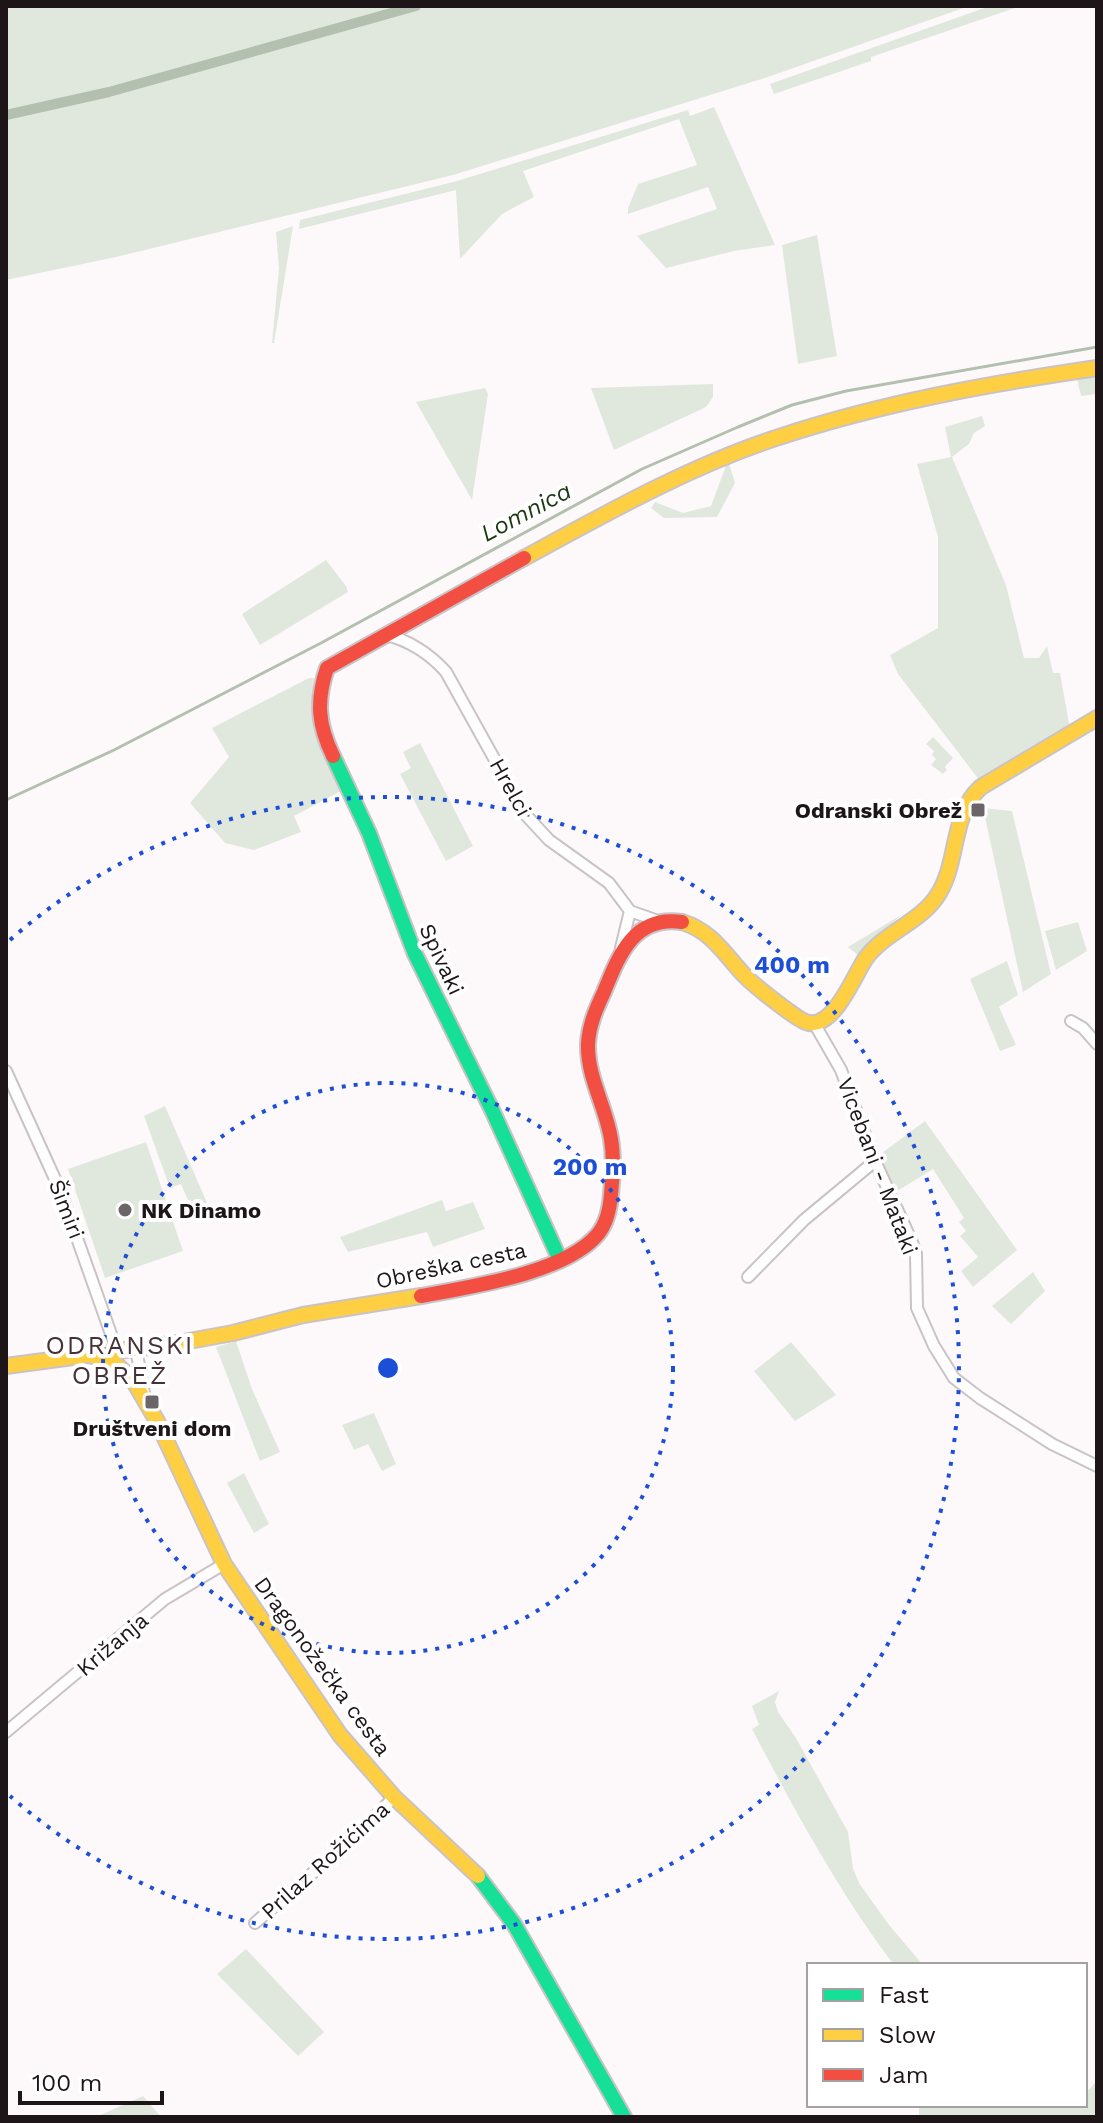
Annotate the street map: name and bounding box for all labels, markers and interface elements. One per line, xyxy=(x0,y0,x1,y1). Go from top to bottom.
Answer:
water label: Lomnica xyxy=(476,476,576,547)
street label: Hrelci xyxy=(485,754,537,821)
place label: Odranski Obrež xyxy=(795,798,962,823)
marker: Odranski Obrež xyxy=(969,801,987,819)
street label: Spivaki xyxy=(414,920,469,999)
text: 400 m xyxy=(754,951,830,979)
street label: Vicebani - Mataki xyxy=(832,1074,923,1258)
text: 200 m xyxy=(553,1153,627,1181)
street label: Šimiri xyxy=(44,1176,89,1242)
place label: NK Dinamo xyxy=(141,1198,261,1223)
marker: NK Dinamo xyxy=(116,1201,134,1219)
street label: Obreška cesta xyxy=(374,1237,529,1294)
district label: ODRANSKI OBREŽ xyxy=(45,1330,195,1390)
centre of rings xyxy=(374,1354,402,1382)
marker: Društveni dom xyxy=(143,1393,161,1411)
place label: Društveni dom xyxy=(72,1416,232,1441)
street label: Dragonožečka cesta xyxy=(249,1572,396,1761)
street label: Križanja xyxy=(72,1607,153,1681)
street label: Prilaz Rožićima xyxy=(256,1796,394,1924)
legend xyxy=(807,1963,1087,2107)
text: Fast xyxy=(879,1981,929,2009)
text: Slow xyxy=(879,2021,936,2049)
scale bar xyxy=(20,2055,162,2105)
text: Jam xyxy=(879,2061,929,2089)
text: 100 m xyxy=(32,2069,102,2097)

